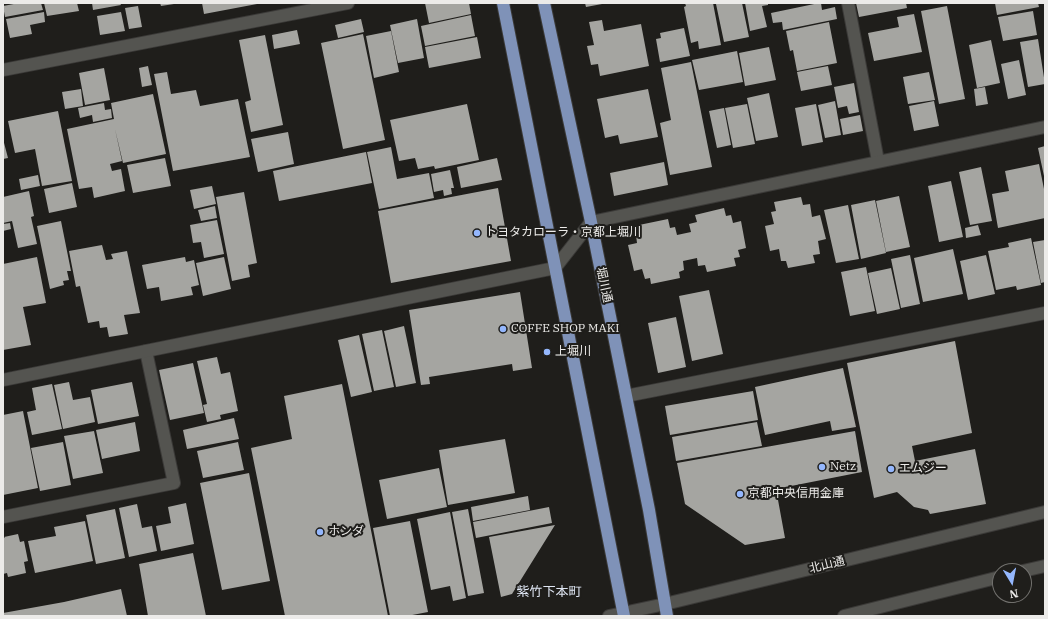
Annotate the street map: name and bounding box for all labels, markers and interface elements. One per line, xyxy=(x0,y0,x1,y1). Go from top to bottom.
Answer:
place label: トヨタカローラ・京都上堀川 xyxy=(485,226,641,240)
marker: トヨタカローラ・京都上堀川 xyxy=(472,228,482,238)
street label: 堀川通 xyxy=(593,266,615,304)
place label: COFFE SHOP MAKI xyxy=(511,322,619,336)
marker: COFFE SHOP MAKI xyxy=(498,324,508,334)
place label: 上堀川 xyxy=(555,345,591,359)
marker: 上堀川 xyxy=(542,347,552,357)
place label: Netz xyxy=(830,460,856,474)
marker: Netz xyxy=(817,462,827,472)
place label: エムジー xyxy=(899,462,947,476)
marker: エムジー xyxy=(886,464,896,474)
place label: 京都中央信用金庫 xyxy=(748,487,844,501)
marker: 京都中央信用金庫 xyxy=(735,489,745,499)
place label: ホンダ xyxy=(328,525,364,539)
marker: ホンダ xyxy=(315,527,325,537)
street label: 北山通 xyxy=(808,554,846,576)
north arrow xyxy=(992,563,1032,603)
district label: 紫竹下本町 xyxy=(517,584,581,600)
text: N xyxy=(1008,586,1019,601)

